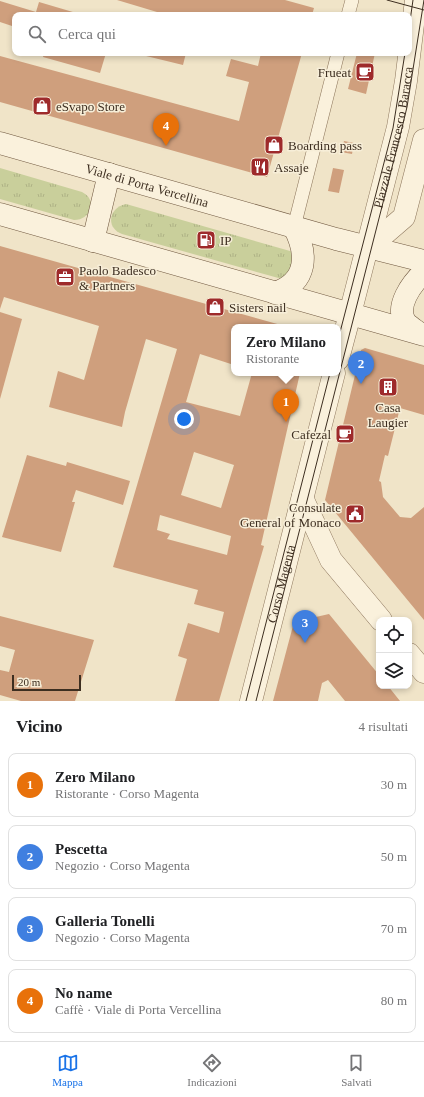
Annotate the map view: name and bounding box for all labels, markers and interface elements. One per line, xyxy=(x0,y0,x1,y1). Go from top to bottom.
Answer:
search box xyxy=(12,12,412,56)
icon: search xyxy=(26,23,48,45)
text: Cerca qui xyxy=(58,26,116,42)
cafe icon: Frueat xyxy=(354,61,376,83)
place label: Frueat xyxy=(318,65,351,80)
street label: Piazzale Francesco Baracca xyxy=(370,65,415,210)
shop icon: eSvapo Store xyxy=(31,95,53,117)
place label: eSvapo Store xyxy=(56,99,125,114)
pin: 4 xyxy=(153,113,179,146)
shop icon: Boarding pass xyxy=(263,134,285,156)
place label: Boarding pass xyxy=(288,138,362,153)
restaurant icon: Assaje xyxy=(249,156,271,178)
street label: Viale di Porta Vercellina xyxy=(84,160,211,210)
place label: Assaje xyxy=(274,160,309,175)
fuel station icon: IP xyxy=(195,229,217,251)
place label: IP xyxy=(220,233,232,248)
place label: Paolo Badesco & Partners xyxy=(79,263,156,293)
office icon: Paolo Badesco & Partners xyxy=(54,266,76,288)
shop icon: Sisters nail xyxy=(204,296,226,318)
place label: Sisters nail xyxy=(229,300,287,315)
popup xyxy=(231,324,341,376)
text: Zero Milano xyxy=(246,334,326,350)
text: Ristorante xyxy=(246,351,299,366)
pin: 2 xyxy=(348,351,374,384)
building icon: Casa Laugier xyxy=(377,376,399,398)
pin: 1 xyxy=(273,389,299,422)
place label: Casa Laugier xyxy=(368,400,409,430)
your location xyxy=(174,409,194,429)
cafe icon: Cafezal xyxy=(334,423,356,445)
place label: Cafezal xyxy=(291,427,331,442)
place label: Consulate General of Monaco xyxy=(240,500,341,530)
public building icon: Consulate General of Monaco xyxy=(344,503,366,525)
street label: Corso Magenta xyxy=(264,543,298,624)
pin: 3 xyxy=(292,610,318,643)
map controls xyxy=(376,617,412,689)
button: locate xyxy=(376,617,412,653)
button: layers xyxy=(376,653,412,689)
scale bar xyxy=(12,673,81,692)
text: 20 m xyxy=(18,676,40,688)
text: Vicino xyxy=(16,717,63,736)
text: 4 risultati xyxy=(359,719,408,734)
text: Zero Milano xyxy=(55,769,135,785)
text: 1 xyxy=(27,777,33,792)
text: 30 m xyxy=(381,777,407,792)
text: Ristorante · Corso Magenta xyxy=(55,786,199,801)
text: Pescetta xyxy=(55,841,107,857)
text: 2 xyxy=(27,849,33,864)
text: 50 m xyxy=(381,849,407,864)
text: Negozio · Corso Magenta xyxy=(55,858,190,873)
text: Galleria Tonelli xyxy=(55,913,155,929)
text: 3 xyxy=(27,921,33,936)
text: 70 m xyxy=(381,921,407,936)
text: Negozio · Corso Magenta xyxy=(55,930,190,945)
text: No name xyxy=(55,985,112,1001)
text: 4 xyxy=(27,993,33,1008)
text: 80 m xyxy=(381,993,407,1008)
text: Caffè · Viale di Porta Vercellina xyxy=(55,1002,221,1017)
tab: Mappa xyxy=(52,1052,83,1088)
tab: Indicazioni xyxy=(187,1052,237,1088)
tab: Salvati xyxy=(341,1052,372,1088)

